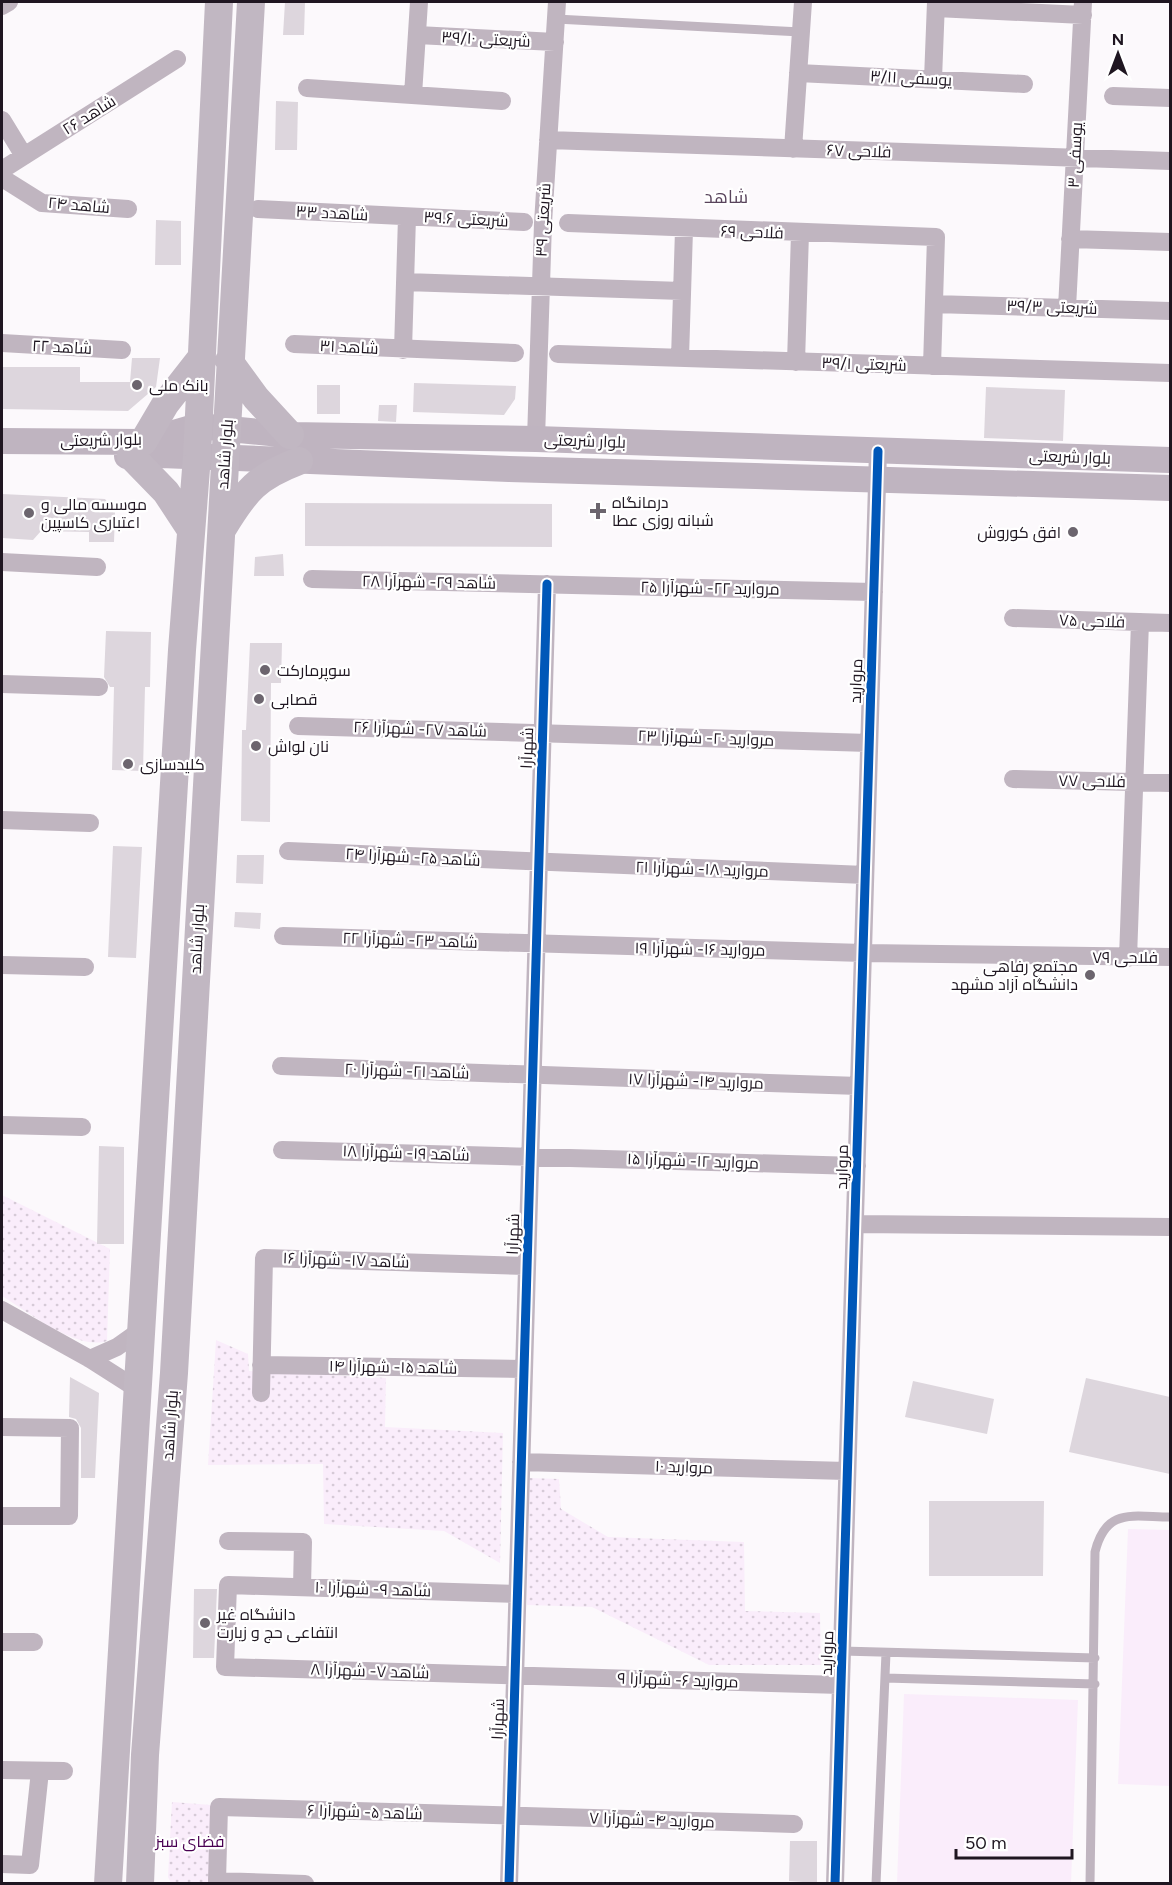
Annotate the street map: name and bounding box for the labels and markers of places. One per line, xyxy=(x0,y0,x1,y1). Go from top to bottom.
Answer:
place label: بانک ملی xyxy=(149,376,209,396)
marker: بانک ملی xyxy=(130,378,144,392)
place label: درمانگاه شبانه روزی عطا xyxy=(612,493,714,531)
place label: موسسه مالی و اعتباری کاسپین xyxy=(41,495,147,533)
marker: درمانگاه شبانه روزی عطا xyxy=(589,502,607,520)
marker: موسسه مالی و اعتباری کاسپین xyxy=(22,506,36,520)
place label: افق کوروش xyxy=(977,523,1061,543)
marker: افق کوروش xyxy=(1066,525,1080,539)
place label: سوپرمارکت xyxy=(277,661,351,682)
marker: سوپرمارکت xyxy=(258,663,272,677)
place label: قصابی xyxy=(271,690,318,710)
marker: قصابی xyxy=(252,692,266,706)
place label: نان لواش xyxy=(268,737,329,757)
marker: نان لواش xyxy=(249,739,263,753)
place label: کلیدسازی xyxy=(140,755,205,775)
marker: کلیدسازی xyxy=(121,757,135,771)
place label: مجتمع رفاهی دانشگاه آزاد مشهد xyxy=(951,957,1078,995)
marker: مجتمع رفاهی دانشگاه آزاد مشهد xyxy=(1083,968,1097,982)
place label: دانشگاه غیر انتفاعی حج و زیارت xyxy=(216,1605,338,1644)
marker: دانشگاه غیر انتفاعی حج و زیارت xyxy=(198,1616,212,1630)

